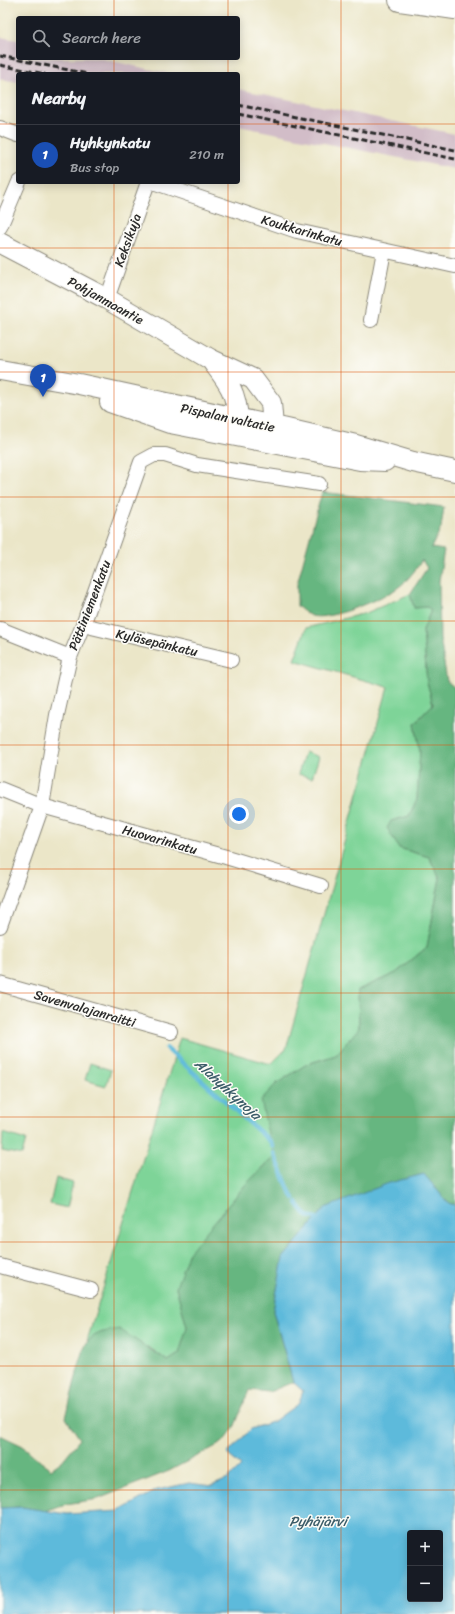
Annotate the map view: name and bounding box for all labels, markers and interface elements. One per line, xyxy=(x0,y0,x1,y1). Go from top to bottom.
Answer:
search box xyxy=(16,16,240,60)
text: Search here xyxy=(62,25,141,51)
icon: search xyxy=(30,27,52,49)
text: Nearby xyxy=(32,83,86,113)
text: Hyhkynkatu xyxy=(70,130,150,156)
text: 1 xyxy=(42,143,48,166)
text: 210 m xyxy=(189,143,224,166)
text: Bus stop xyxy=(70,156,119,179)
street label: Koukkarinkatu xyxy=(259,208,345,253)
street label: Keksikuja xyxy=(107,210,148,270)
street label: Pohjanmaantie xyxy=(63,270,148,331)
pin: 1 xyxy=(30,364,56,397)
street label: Pispalan valtatie xyxy=(179,396,277,439)
street label: Pättiniemenkatu xyxy=(62,556,117,654)
street label: Kyläsepänkatu xyxy=(114,622,200,663)
your location xyxy=(229,804,249,824)
street label: Huovarinkatu xyxy=(119,818,200,861)
street label: Savenvalajanraitti xyxy=(31,983,139,1034)
water label: Alahyhkynoja xyxy=(188,1052,268,1128)
water label: Pyhäjärvi xyxy=(289,1509,350,1534)
map controls xyxy=(407,1530,443,1602)
button: + xyxy=(407,1530,443,1566)
button: − xyxy=(407,1566,443,1602)

